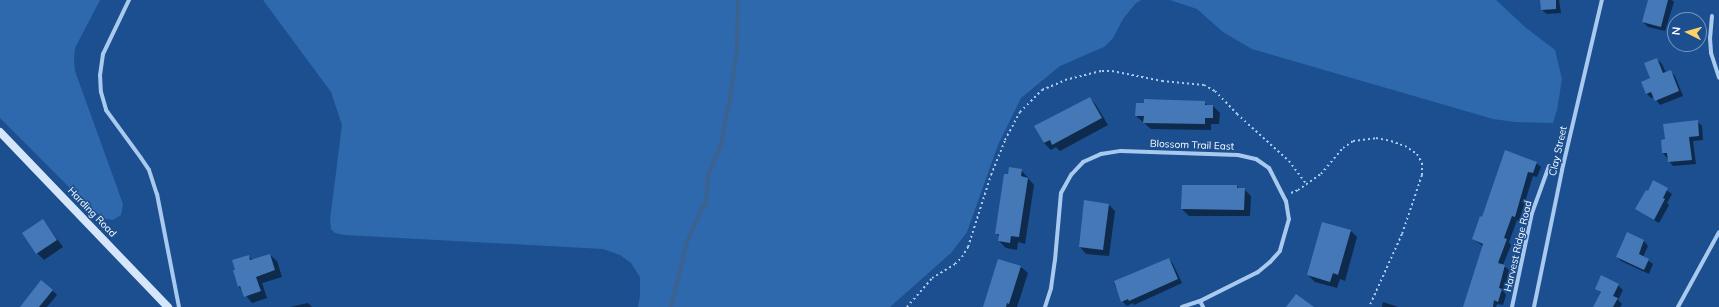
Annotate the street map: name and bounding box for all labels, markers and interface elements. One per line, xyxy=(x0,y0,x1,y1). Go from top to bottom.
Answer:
north arrow xyxy=(1667,12,1707,52)
text: N xyxy=(1669,26,1683,36)
street label: Clay Street xyxy=(1546,125,1570,177)
street label: Blossom Trail East xyxy=(1150,138,1234,152)
street label: Harding Road xyxy=(65,185,119,239)
street label: Harvest Ridge Road xyxy=(1502,199,1534,293)

